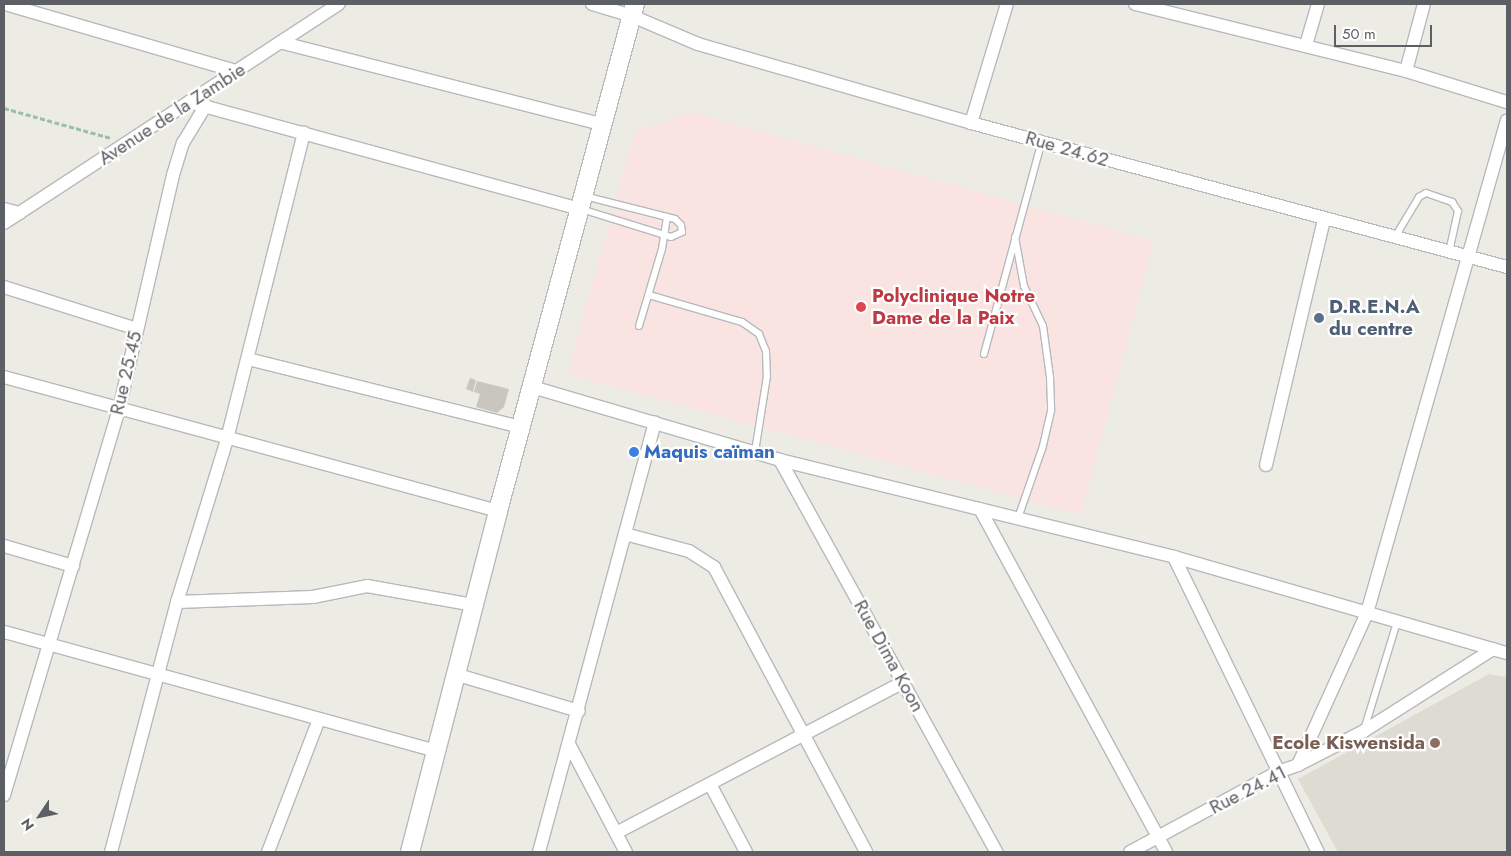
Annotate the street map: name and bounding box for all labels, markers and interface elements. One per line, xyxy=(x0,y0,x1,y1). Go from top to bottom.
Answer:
scale bar xyxy=(1336,15,1434,47)
text: 50 m xyxy=(1342,23,1376,45)
street label: Avenue de la Zambie xyxy=(94,58,250,170)
street label: Rue 24.62 xyxy=(1023,126,1111,172)
place label: Polyclinique Notre Dame de la Paix xyxy=(872,285,1035,329)
place label: D.R.E.N.A du centre xyxy=(1329,296,1420,340)
marker: Polyclinique Notre Dame de la Paix xyxy=(854,300,868,314)
marker: D.R.E.N.A du centre xyxy=(1313,312,1325,324)
street label: Rue 25.45 xyxy=(105,329,147,417)
place label: Maquis caïman xyxy=(644,441,775,463)
marker: Maquis caïman xyxy=(628,446,640,458)
street label: Rue Dima Koon xyxy=(849,596,929,716)
place label: Ecole Kiswensida xyxy=(1272,732,1425,754)
marker: Ecole Kiswensida xyxy=(1429,737,1441,749)
street label: Rue 24.41 xyxy=(1206,761,1290,819)
north arrow xyxy=(15,791,65,841)
text: N xyxy=(16,814,39,835)

